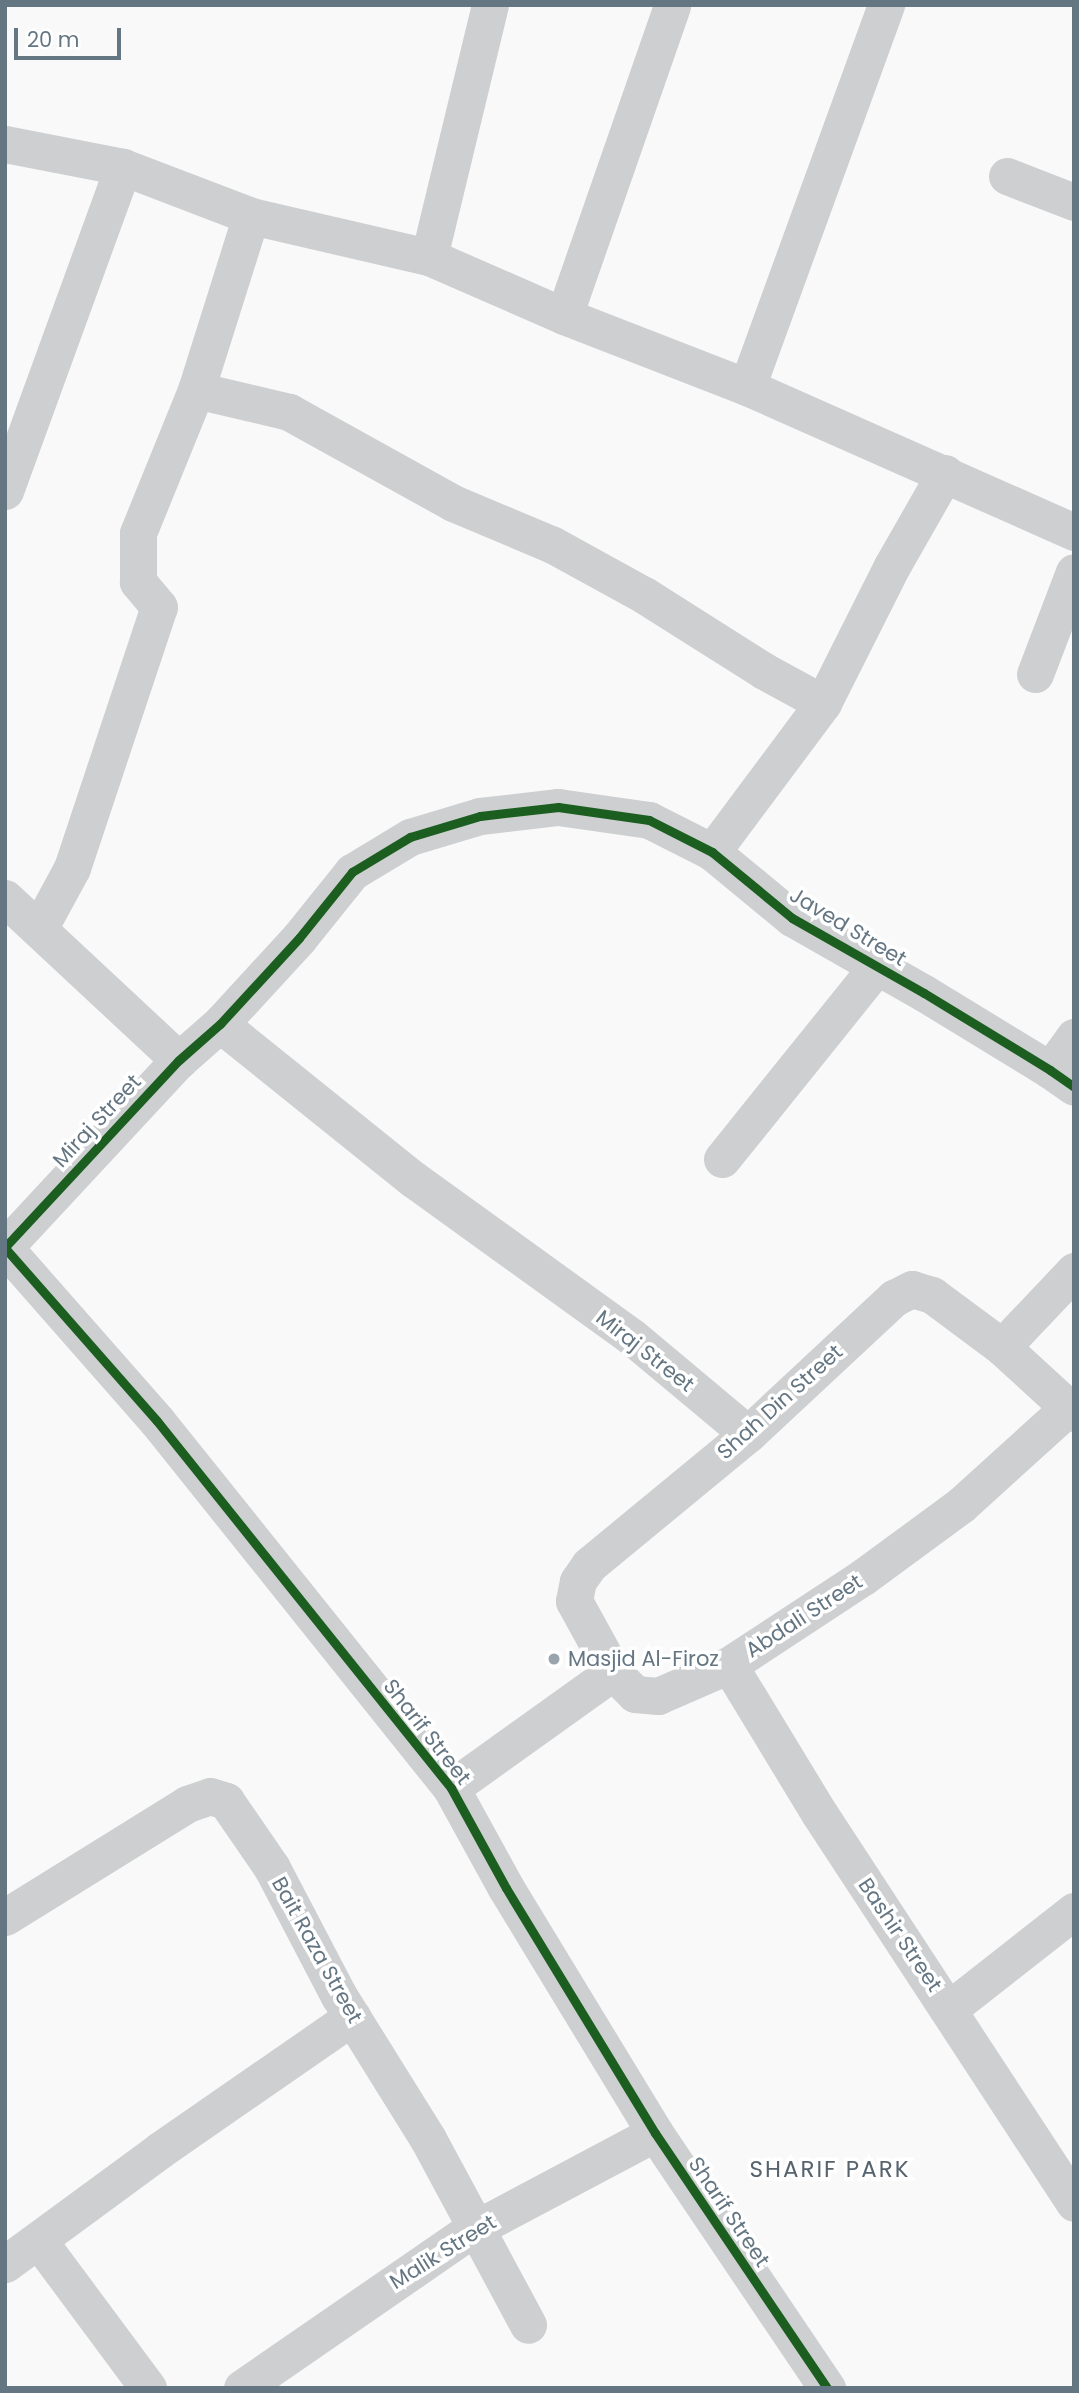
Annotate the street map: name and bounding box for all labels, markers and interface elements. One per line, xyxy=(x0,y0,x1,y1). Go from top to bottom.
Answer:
scale bar xyxy=(18,14,124,58)
text: 20 m xyxy=(27,25,80,54)
street label: Javed Street xyxy=(785,882,911,972)
street label: Miraj Street xyxy=(48,1069,146,1173)
street label: Miraj Street xyxy=(591,1305,699,1397)
street label: Shah Din Street xyxy=(712,1339,848,1465)
street label: Abdali Street xyxy=(741,1569,867,1663)
place label: Masjid Al-Firoz xyxy=(568,1646,719,1672)
marker: Masjid Al-Firoz xyxy=(546,1651,562,1667)
street label: Sharif Street xyxy=(378,1674,476,1790)
street label: Bait Raza Street xyxy=(266,1872,368,2028)
street label: Bashir Street xyxy=(853,1873,947,1997)
street label: Sharif Street xyxy=(683,2152,775,2272)
district label: SHARIF PARK xyxy=(751,2155,909,2183)
street label: Malik Street xyxy=(385,2209,501,2295)

